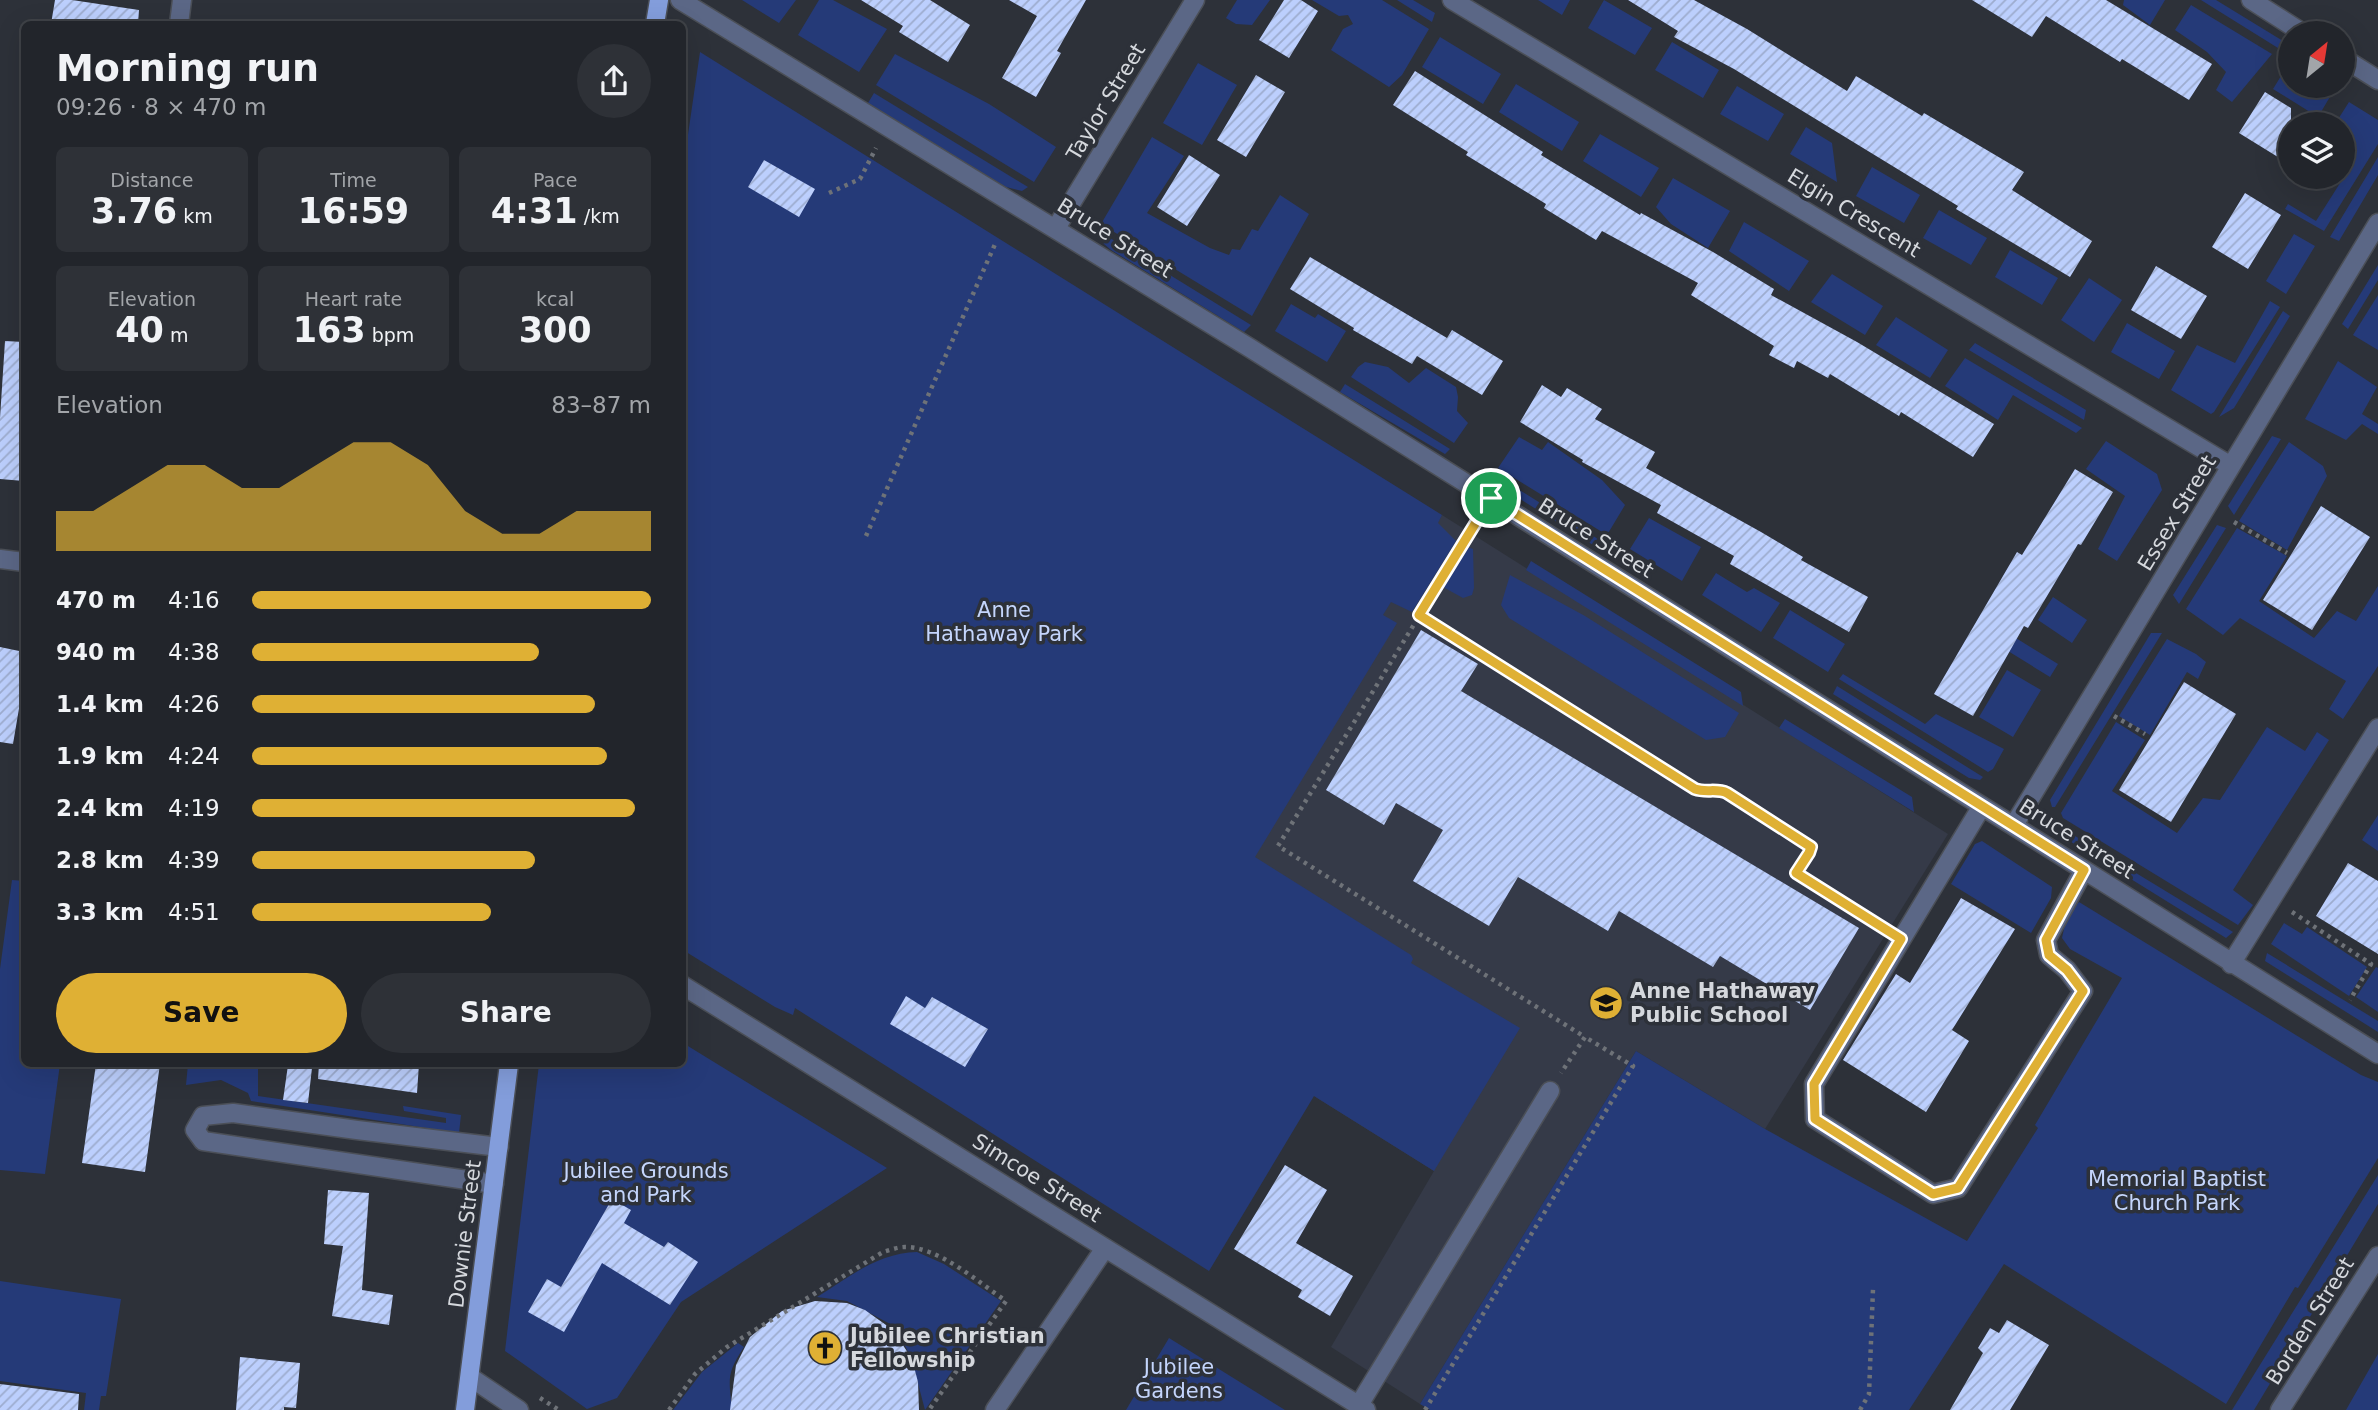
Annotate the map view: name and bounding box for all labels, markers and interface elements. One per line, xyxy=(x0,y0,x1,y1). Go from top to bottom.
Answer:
north arrow xyxy=(2278,21,2356,98)
map controls xyxy=(2278,21,2355,189)
street label: Taylor Street xyxy=(1061,39,1150,166)
button: share xyxy=(577,44,651,118)
text: Morning run xyxy=(56,46,319,90)
text: 09:26 · 8 × 470 m xyxy=(56,94,266,120)
button: layers xyxy=(2278,112,2355,189)
street label: Elgin Crescent xyxy=(1783,164,1925,262)
text: Distance xyxy=(110,169,193,191)
text: Time xyxy=(330,169,377,191)
text: Pace xyxy=(533,169,577,191)
text: 3.76 xyxy=(91,191,177,231)
text: 16:59 xyxy=(298,191,409,231)
text: 4:31 xyxy=(491,191,578,231)
street label: Bruce Street xyxy=(1053,193,1177,283)
text: km xyxy=(177,205,213,227)
text: /km xyxy=(578,205,620,227)
text: Elevation xyxy=(108,288,196,310)
text: Heart rate xyxy=(305,288,402,310)
text: kcal xyxy=(536,288,574,310)
text: 40 xyxy=(115,310,164,350)
text: 163 xyxy=(293,310,366,350)
text: 300 xyxy=(519,310,592,350)
text: m xyxy=(164,324,188,346)
text: bpm xyxy=(366,324,414,346)
text: Elevation xyxy=(56,392,163,418)
text: 83–87 m xyxy=(551,392,651,418)
street label: Essex Street xyxy=(2133,451,2221,575)
pin xyxy=(1461,468,1521,528)
icon: arrive xyxy=(1472,479,1510,517)
street label: Bruce Street xyxy=(1534,493,1658,583)
text: 470 m xyxy=(56,587,136,613)
text: 4:16 xyxy=(168,587,220,613)
park label: Anne Hathaway Park xyxy=(925,598,1084,646)
text: 940 m xyxy=(56,639,136,665)
text: 4:38 xyxy=(168,639,220,665)
text: 1.4 km xyxy=(56,691,144,717)
text: 4:26 xyxy=(168,691,220,717)
text: 1.9 km xyxy=(56,743,144,769)
text: 4:24 xyxy=(168,743,220,769)
street label: Bruce Street xyxy=(2015,794,2139,884)
text: 2.4 km xyxy=(56,795,144,821)
text: 4:19 xyxy=(168,795,220,821)
text: 2.8 km xyxy=(56,847,144,873)
text: 4:39 xyxy=(168,847,220,873)
text: 3.3 km xyxy=(56,899,144,925)
text: 4:51 xyxy=(168,899,220,925)
button: Save xyxy=(56,973,347,1053)
button: Share xyxy=(361,973,651,1053)
place label: Anne Hathaway Public School xyxy=(1630,979,1816,1027)
school or university icon: Anne Hathaway Public School xyxy=(1587,984,1625,1022)
street label: Simcoe Street xyxy=(968,1129,1106,1227)
street label: Downie Street xyxy=(444,1159,486,1309)
park label: Jubilee Grounds and Park xyxy=(561,1159,729,1207)
park label: Memorial Baptist Church Park xyxy=(2088,1167,2266,1215)
street label: Borden Street xyxy=(2261,1253,2359,1389)
place label: Jubilee Christian Fellowship xyxy=(848,1324,1045,1372)
church icon: Jubilee Christian Fellowship xyxy=(806,1329,844,1367)
park label: Jubilee Gardens xyxy=(1135,1355,1223,1403)

